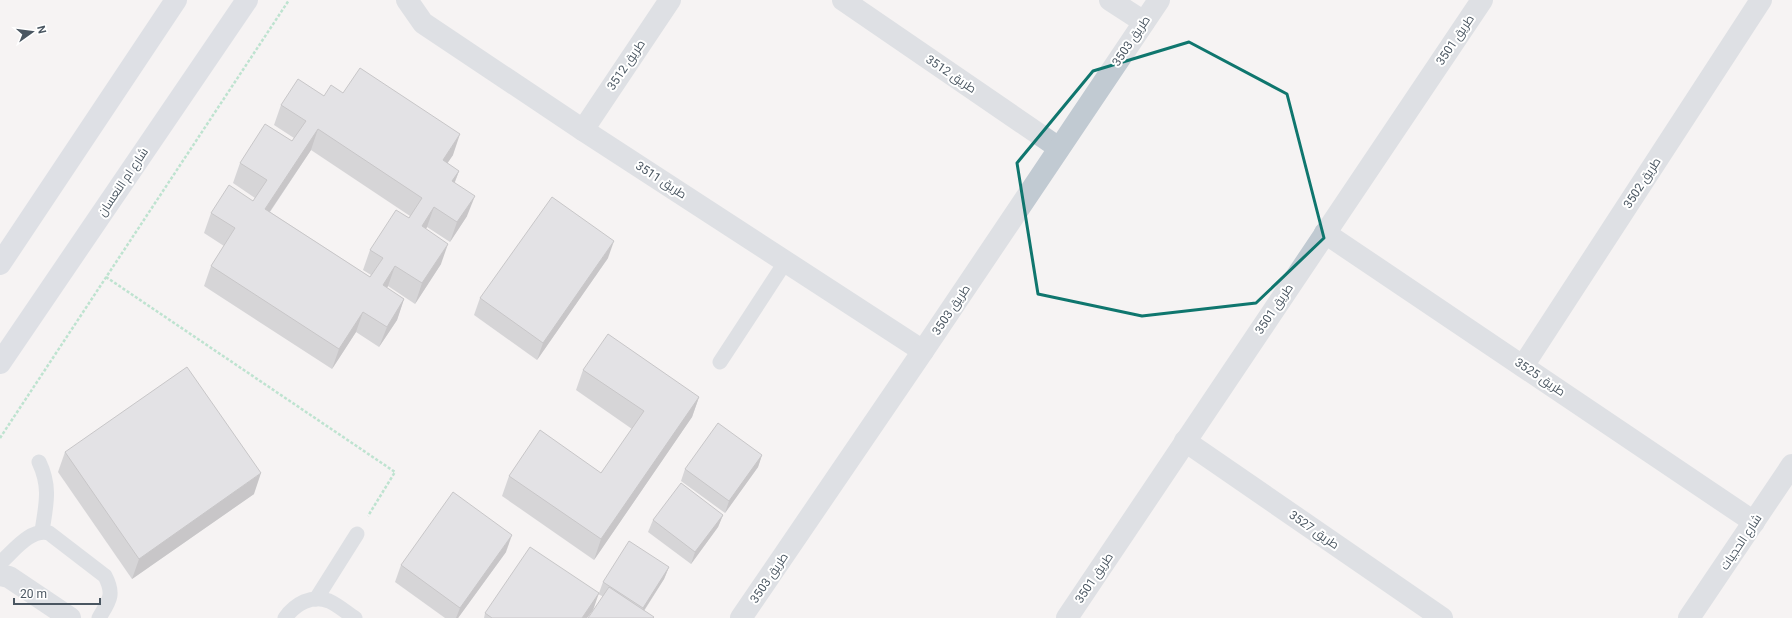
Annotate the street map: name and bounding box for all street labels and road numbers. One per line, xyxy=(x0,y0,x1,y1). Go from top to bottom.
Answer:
street label: طريق 3501 xyxy=(1433,12,1477,68)
street label: طريق 3503 xyxy=(1109,13,1153,69)
street label: طريق 3512 xyxy=(604,37,648,93)
street label: طريق 3512 xyxy=(923,52,979,96)
street label: شارع ام النعسان xyxy=(95,145,152,219)
street label: طريق 3502 xyxy=(1621,155,1664,211)
street label: طريق 3511 xyxy=(633,159,689,202)
street label: طريق 3501 xyxy=(1252,281,1296,337)
street label: طريق 3503 xyxy=(929,282,973,338)
street label: طريق 3525 xyxy=(1512,355,1568,399)
street label: طريق 3527 xyxy=(1286,508,1342,552)
street label: شارع الحجيات xyxy=(1717,512,1766,573)
street label: طريق 3503 xyxy=(747,550,791,606)
street label: طريق 3501 xyxy=(1072,550,1116,606)

